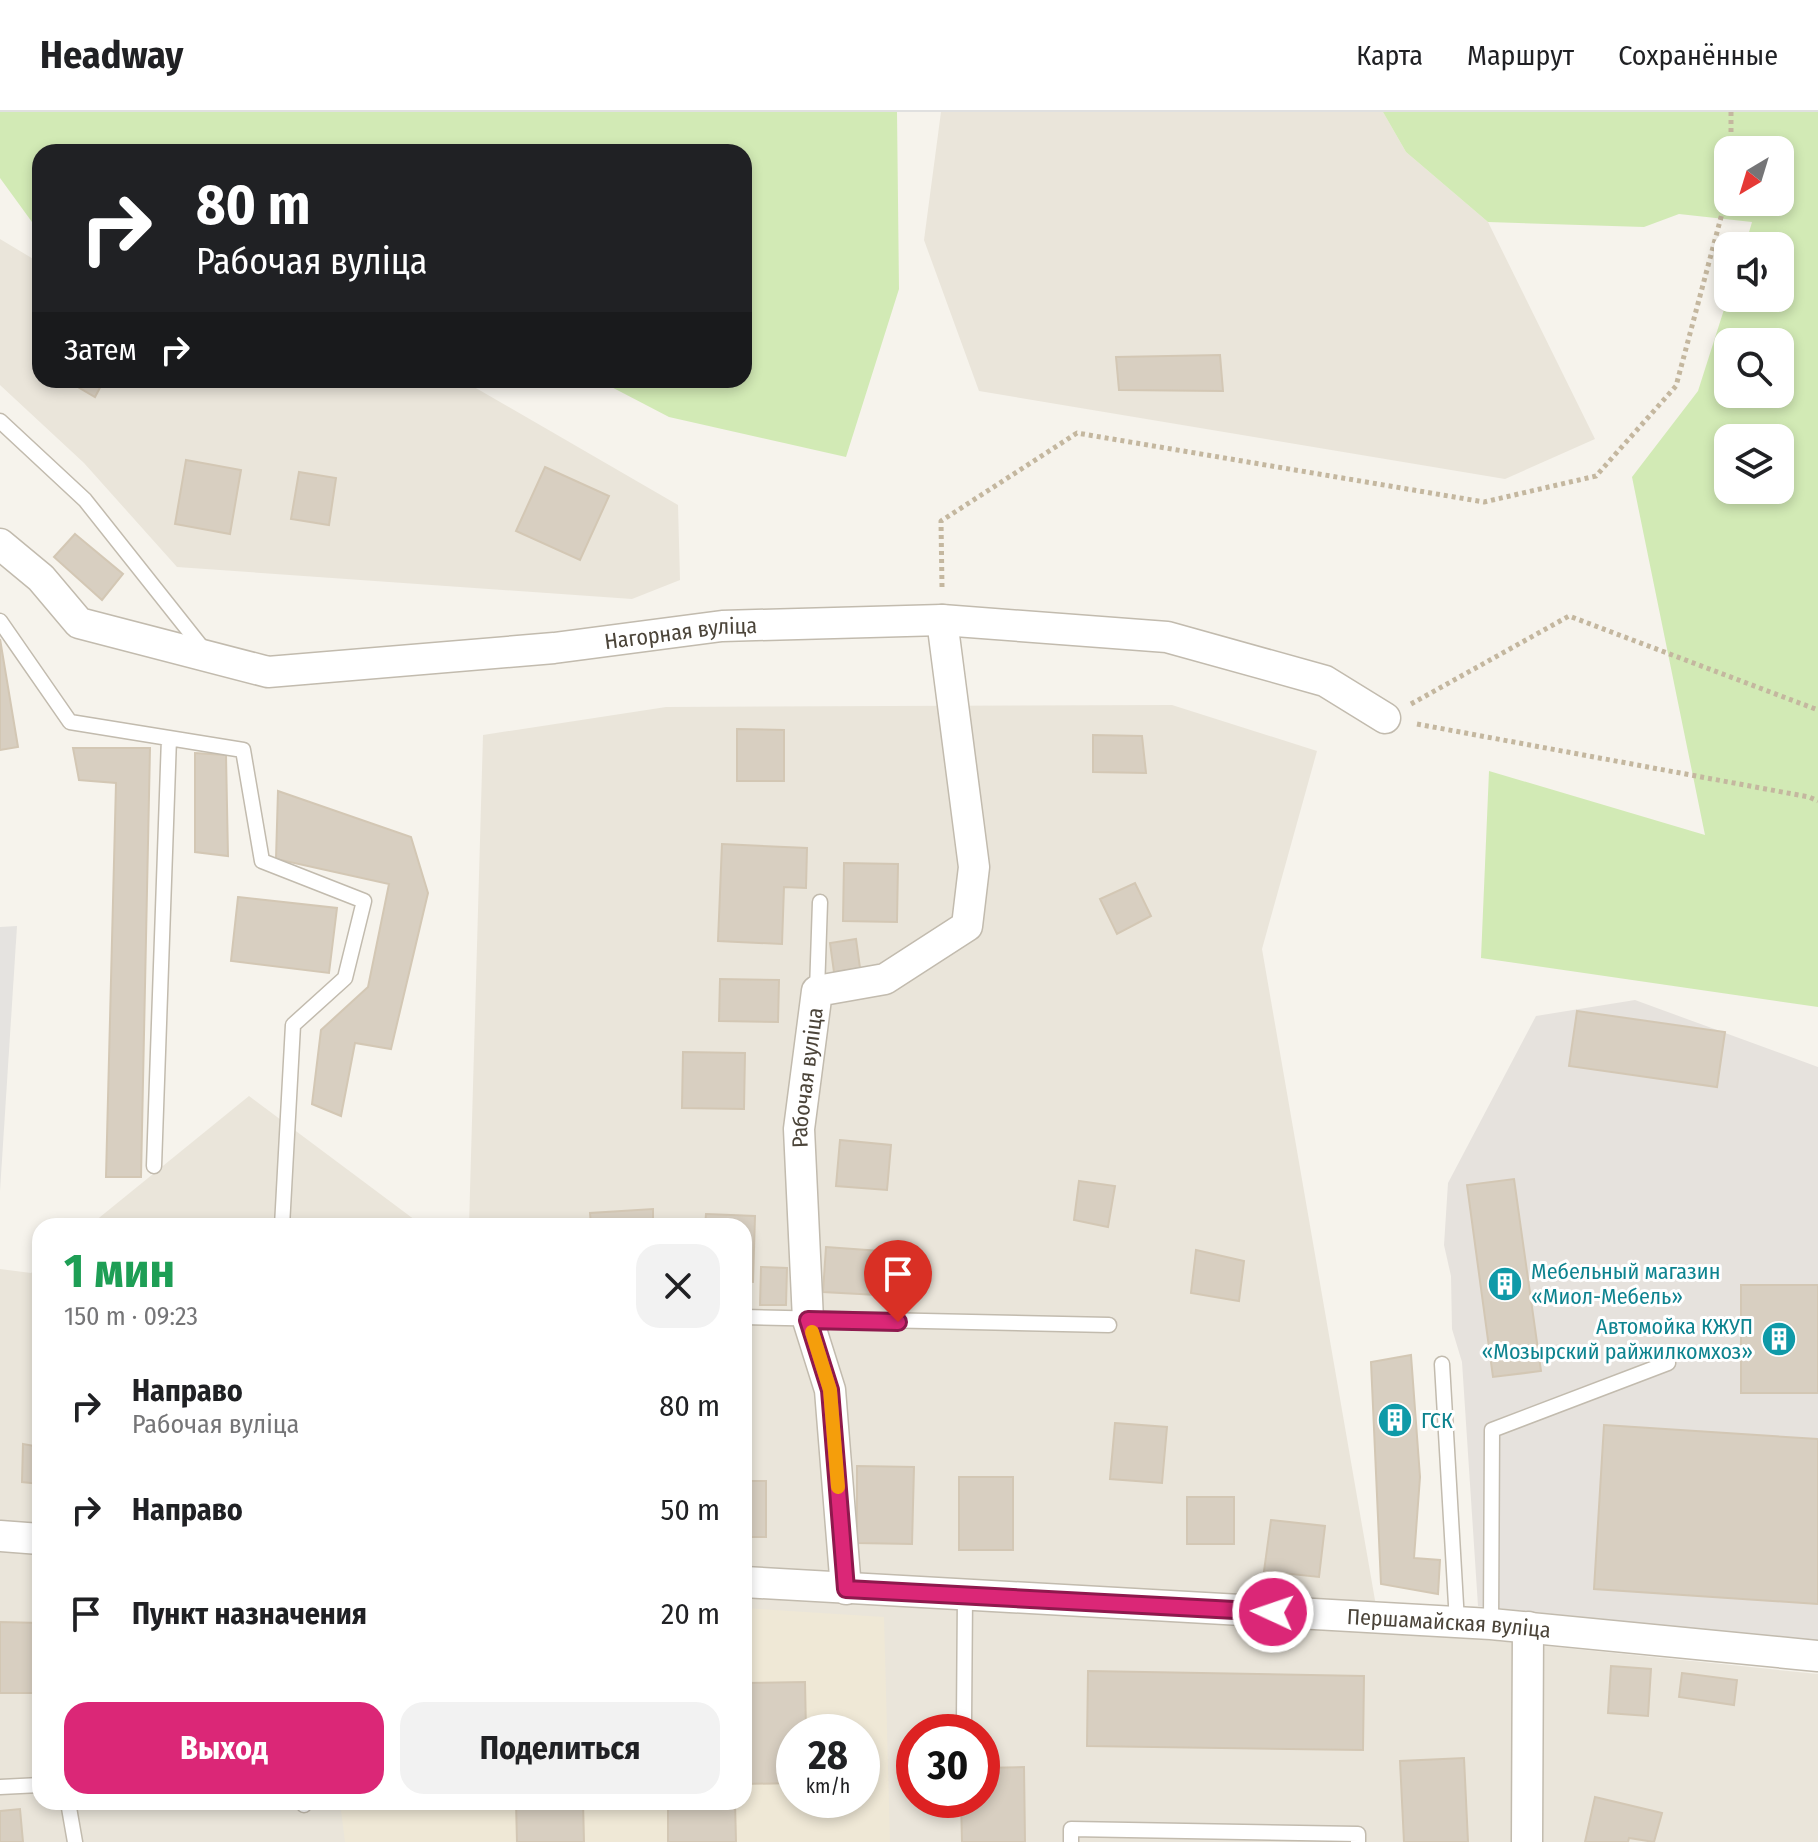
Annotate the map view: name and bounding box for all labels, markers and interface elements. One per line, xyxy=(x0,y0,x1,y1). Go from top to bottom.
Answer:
text: Headway xyxy=(40,32,183,78)
text: Карта xyxy=(1356,39,1423,72)
text: Маршрут xyxy=(1467,39,1574,72)
text: Сохранённые xyxy=(1618,39,1778,72)
north arrow xyxy=(1714,136,1794,216)
map controls xyxy=(1714,136,1794,504)
text: 80 m xyxy=(196,172,311,239)
icon: right xyxy=(64,176,168,280)
button: sound xyxy=(1714,232,1794,312)
text: Рабочая вуліца xyxy=(196,240,427,284)
icon: right xyxy=(153,328,197,372)
button: search xyxy=(1714,328,1794,408)
text: Затем xyxy=(64,332,137,368)
button: layers xyxy=(1714,424,1794,504)
street label: Нагорная вуліца xyxy=(603,612,757,655)
street label: Рабочая вуліца xyxy=(786,1006,829,1149)
pin xyxy=(864,1240,932,1322)
text: 1 мин xyxy=(64,1242,175,1300)
button: close xyxy=(636,1244,720,1328)
icon: arrive xyxy=(876,1252,920,1296)
place label: Мебельный магазин «Миол-Мебель» xyxy=(1531,1258,1720,1310)
building icon: Мебельный магазин «Миол-Мебель» xyxy=(1486,1265,1524,1303)
text: 150 m · 09:23 xyxy=(64,1301,198,1332)
place label: Автомойка КЖУП «Мозырский райжилкомхоз» xyxy=(1482,1313,1753,1365)
building icon: Автомойка КЖУП «Мозырский райжилкомхоз» xyxy=(1760,1320,1798,1358)
text: Направо xyxy=(132,1373,243,1409)
icon: right xyxy=(64,1384,108,1428)
text: 80 m xyxy=(659,1388,720,1424)
building icon: ГСК xyxy=(1376,1401,1414,1439)
place label: ГСК xyxy=(1421,1407,1453,1434)
text: Рабочая вуліца xyxy=(132,1409,299,1440)
icon: right xyxy=(64,1488,108,1532)
text: Направо xyxy=(132,1492,243,1528)
text: 50 m xyxy=(660,1492,720,1528)
position arrow xyxy=(1231,1570,1315,1654)
icon: arrive xyxy=(64,1592,108,1636)
text: Пункт назначения xyxy=(132,1596,367,1632)
text: 20 m xyxy=(661,1596,720,1632)
street label: Першамайская вуліца xyxy=(1346,1603,1552,1644)
button: Выход xyxy=(64,1702,384,1794)
button: Поделиться xyxy=(400,1702,720,1794)
speed limit sign: 30 xyxy=(896,1714,1000,1818)
text: 28 xyxy=(808,1732,848,1780)
text: km/h xyxy=(806,1774,850,1798)

